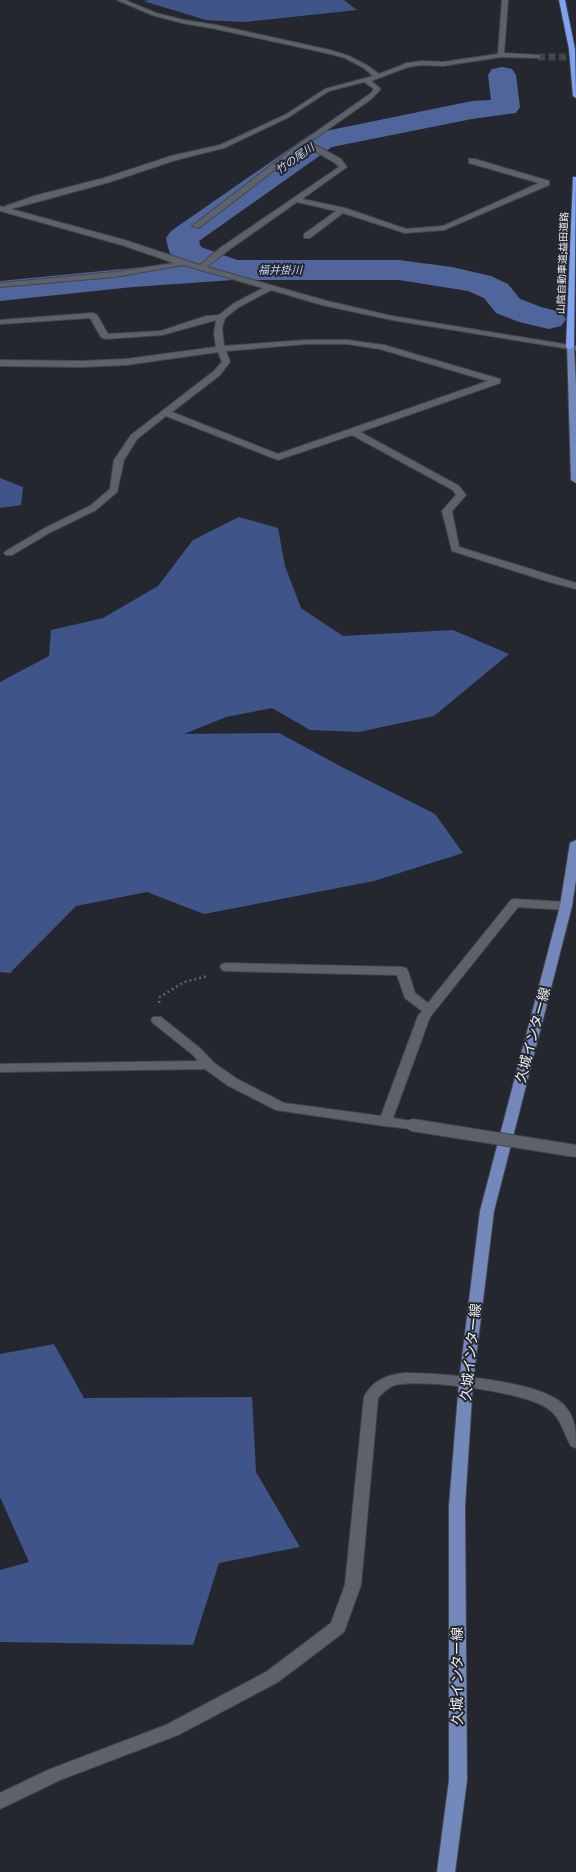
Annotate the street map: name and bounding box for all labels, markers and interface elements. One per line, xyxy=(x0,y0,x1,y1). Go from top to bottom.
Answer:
water label: 竹の尾川 xyxy=(273,140,318,177)
street label: 山陰自動車道;益田道路 xyxy=(555,212,571,314)
water label: 福井掛川 xyxy=(258,264,303,277)
street label: 久城インター線 xyxy=(512,985,554,1085)
street label: 久城インター線 xyxy=(457,1302,485,1402)
street label: 久城インター線 xyxy=(449,1627,466,1725)

